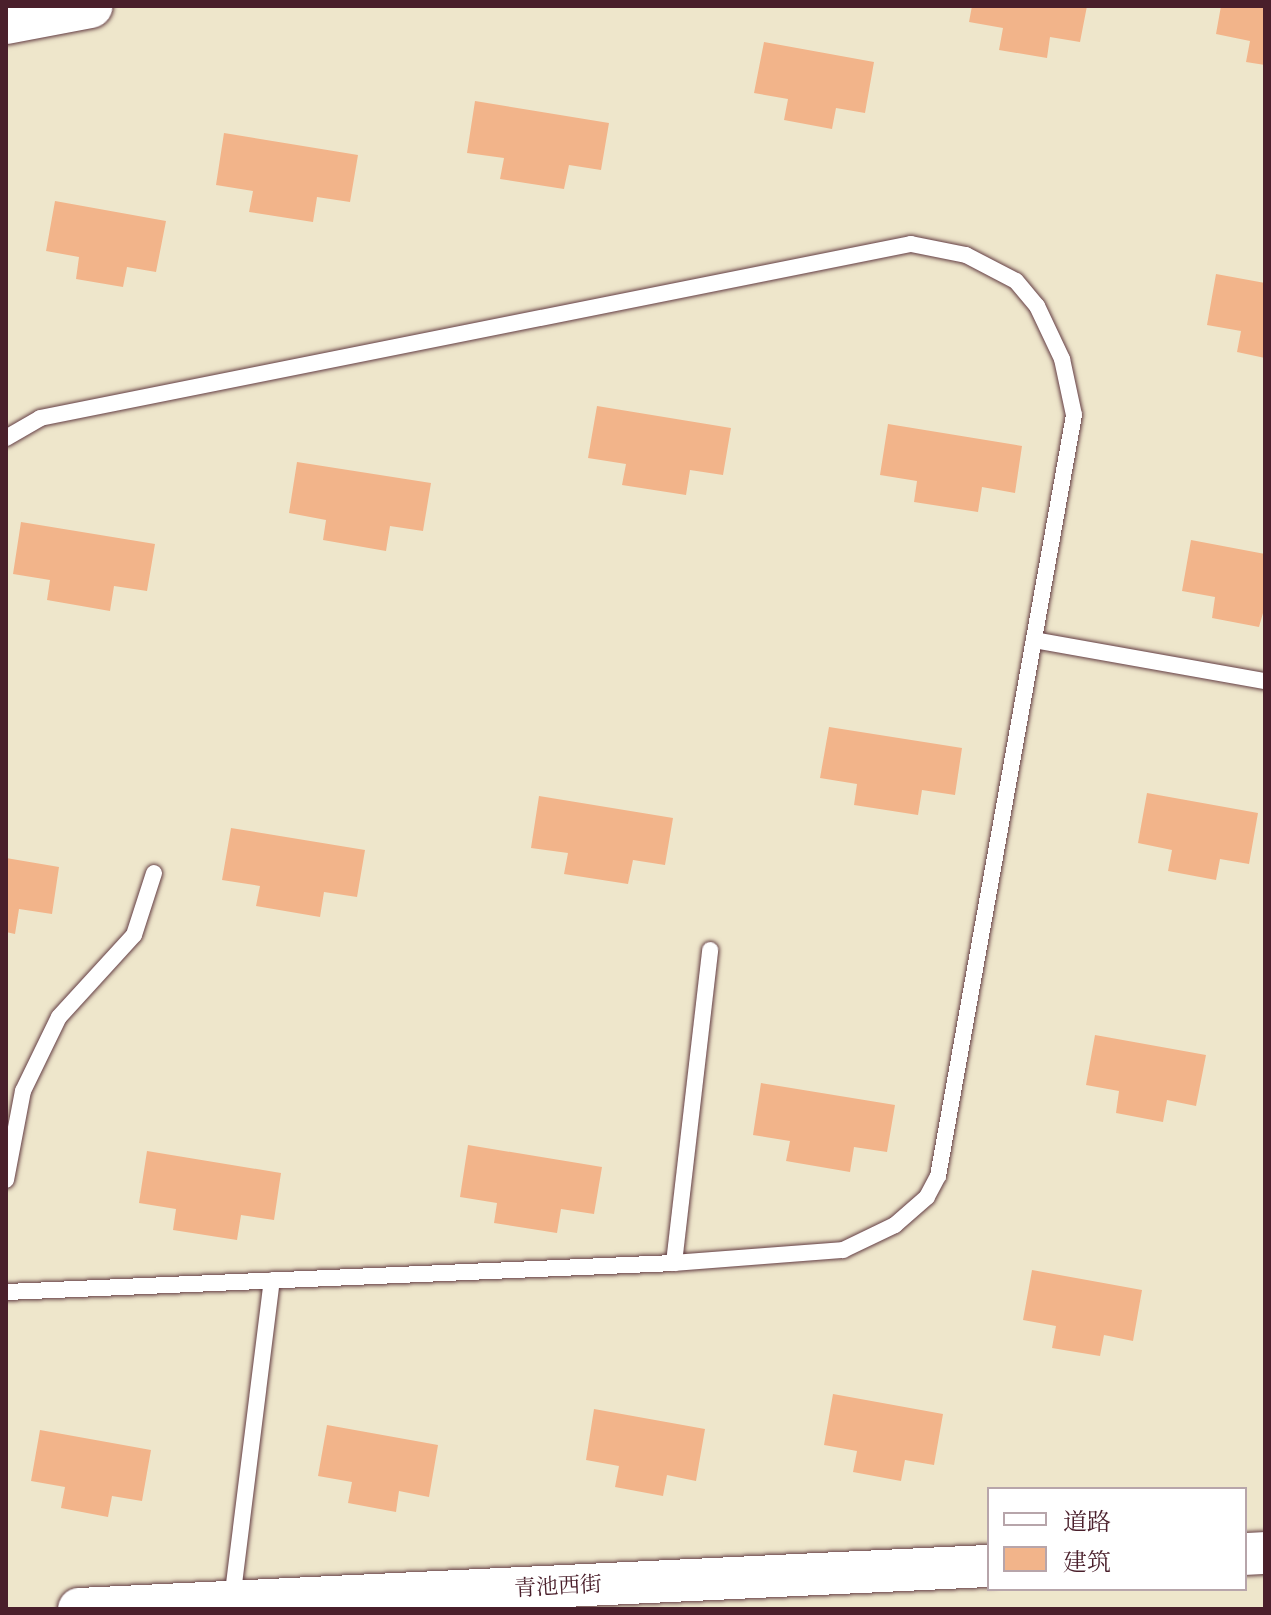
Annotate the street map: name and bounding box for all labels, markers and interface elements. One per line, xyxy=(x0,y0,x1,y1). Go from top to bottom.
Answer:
legend xyxy=(987,1487,1247,1591)
text: 道路 xyxy=(1063,1507,1111,1537)
text: 建筑 xyxy=(1063,1547,1111,1577)
street label: 青池西街 xyxy=(513,1571,603,1601)

